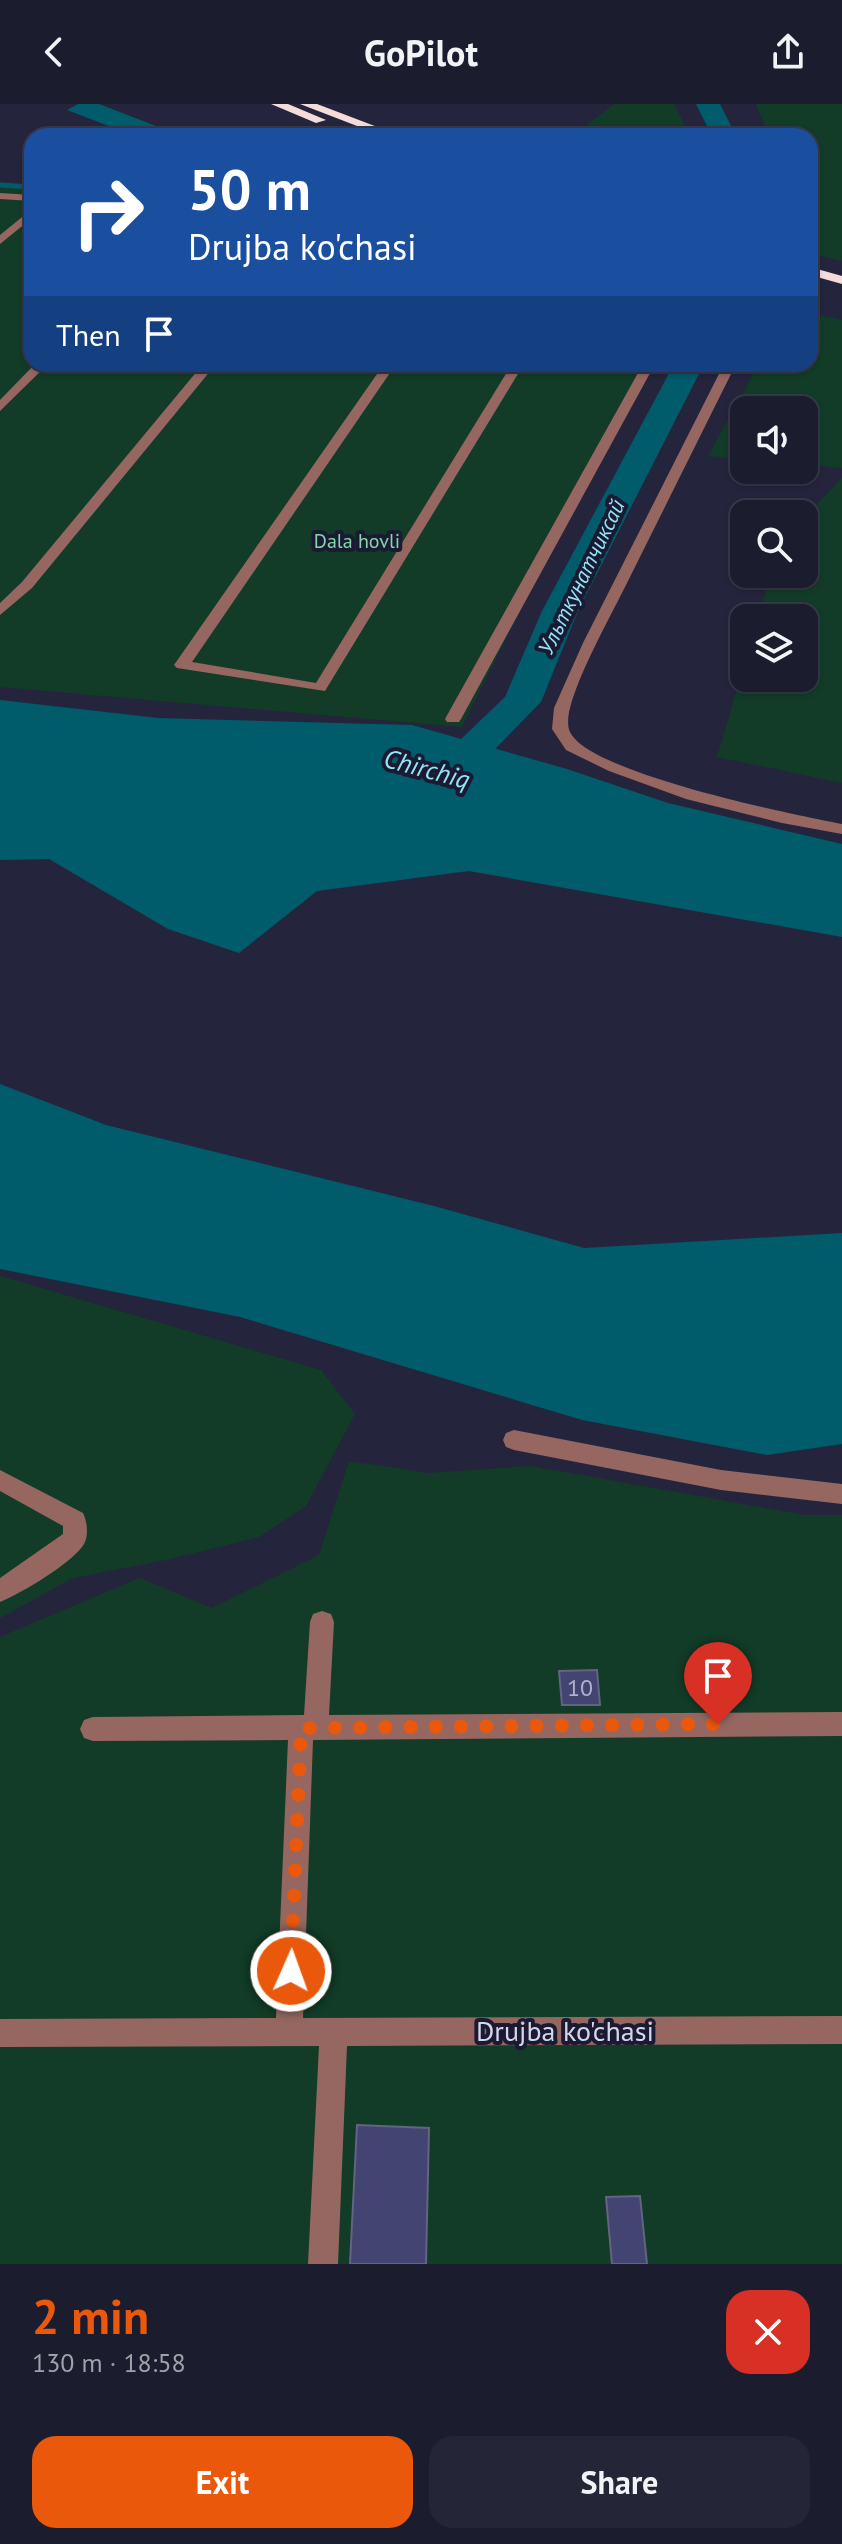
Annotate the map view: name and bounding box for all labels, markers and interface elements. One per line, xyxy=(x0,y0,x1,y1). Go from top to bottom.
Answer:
text: GoPilot xyxy=(364,29,478,76)
icon: back xyxy=(32,30,76,74)
icon: share xyxy=(766,30,810,74)
text: 50 m xyxy=(188,153,311,225)
icon: right xyxy=(56,160,160,264)
text: Drujba ko'chasi xyxy=(188,223,417,270)
icon: arrive xyxy=(137,312,181,356)
text: Then xyxy=(56,315,121,354)
map controls xyxy=(730,396,818,692)
button: sound xyxy=(730,396,818,484)
water label: Ульткунатчиксай xyxy=(531,495,631,659)
button: search xyxy=(730,500,818,588)
park label: Dala hovli xyxy=(314,528,400,554)
button: layers xyxy=(730,604,818,692)
water label: Chirchiq xyxy=(381,741,474,796)
pin xyxy=(684,1642,752,1724)
icon: arrive xyxy=(696,1654,740,1698)
house number: 10 xyxy=(567,1672,593,1703)
position arrow xyxy=(249,1929,333,2013)
street label: Drujba ko'chasi xyxy=(476,2012,654,2049)
text: 2 min xyxy=(32,2285,149,2347)
button: close xyxy=(726,2290,810,2374)
text: 130 m · 18:58 xyxy=(32,2346,186,2379)
button: Exit xyxy=(32,2436,413,2528)
button: Share xyxy=(429,2436,810,2528)

